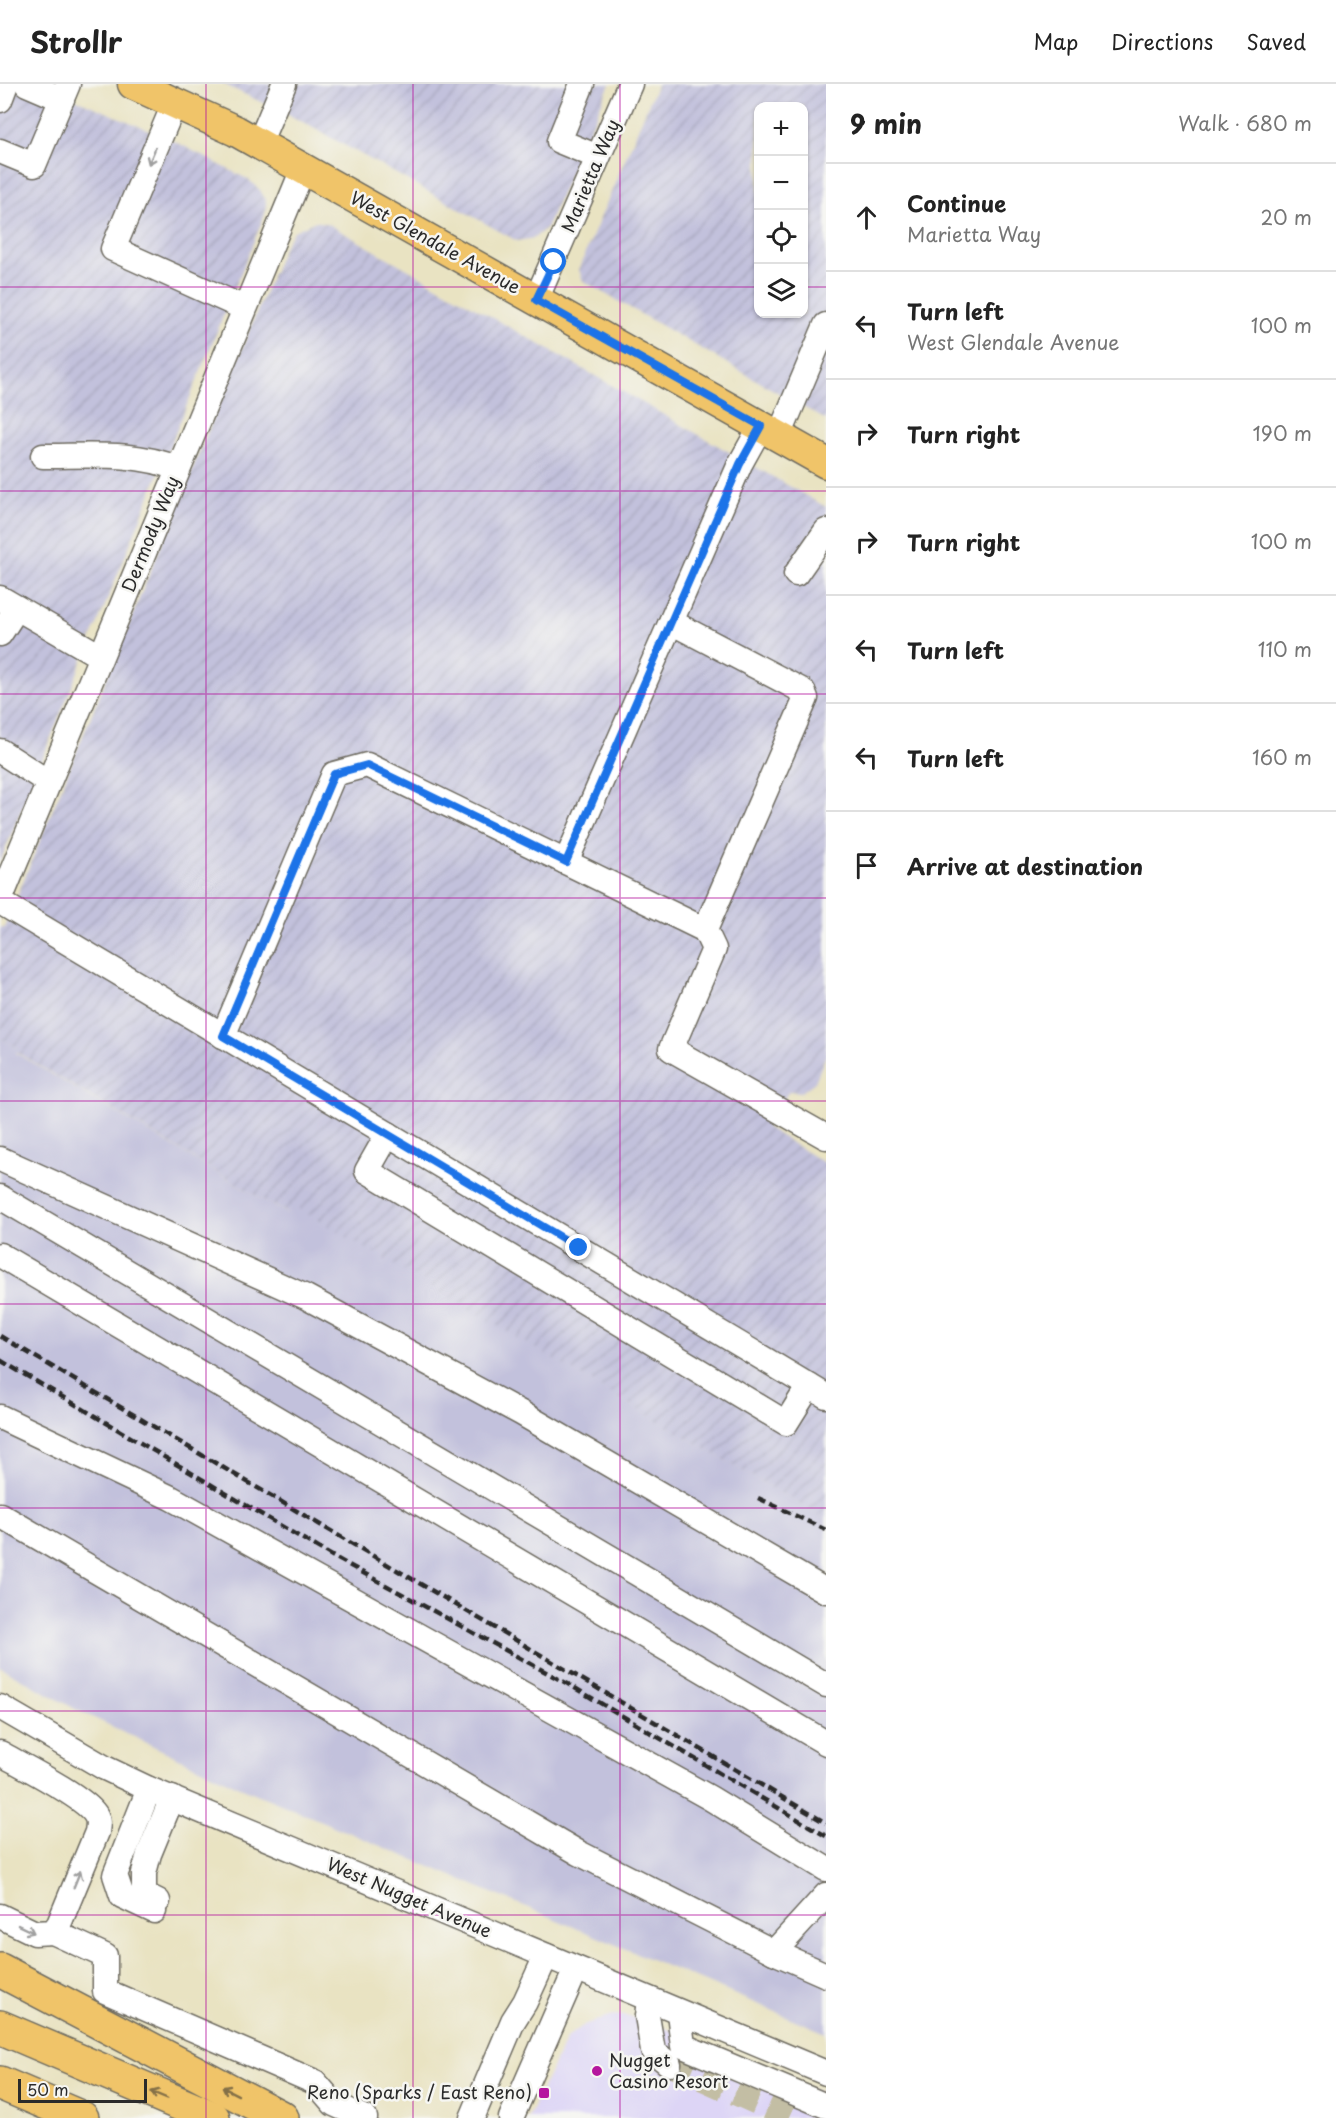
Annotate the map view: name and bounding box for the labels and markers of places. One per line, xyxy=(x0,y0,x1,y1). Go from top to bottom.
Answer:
place label: Nugget Casino Resort xyxy=(609,2046,728,2094)
marker: Nugget Casino Resort xyxy=(590,2064,604,2078)
place label: Reno (Sparks / East Reno) xyxy=(307,2078,532,2105)
marker: Reno (Sparks / East Reno) xyxy=(537,2086,551,2100)

